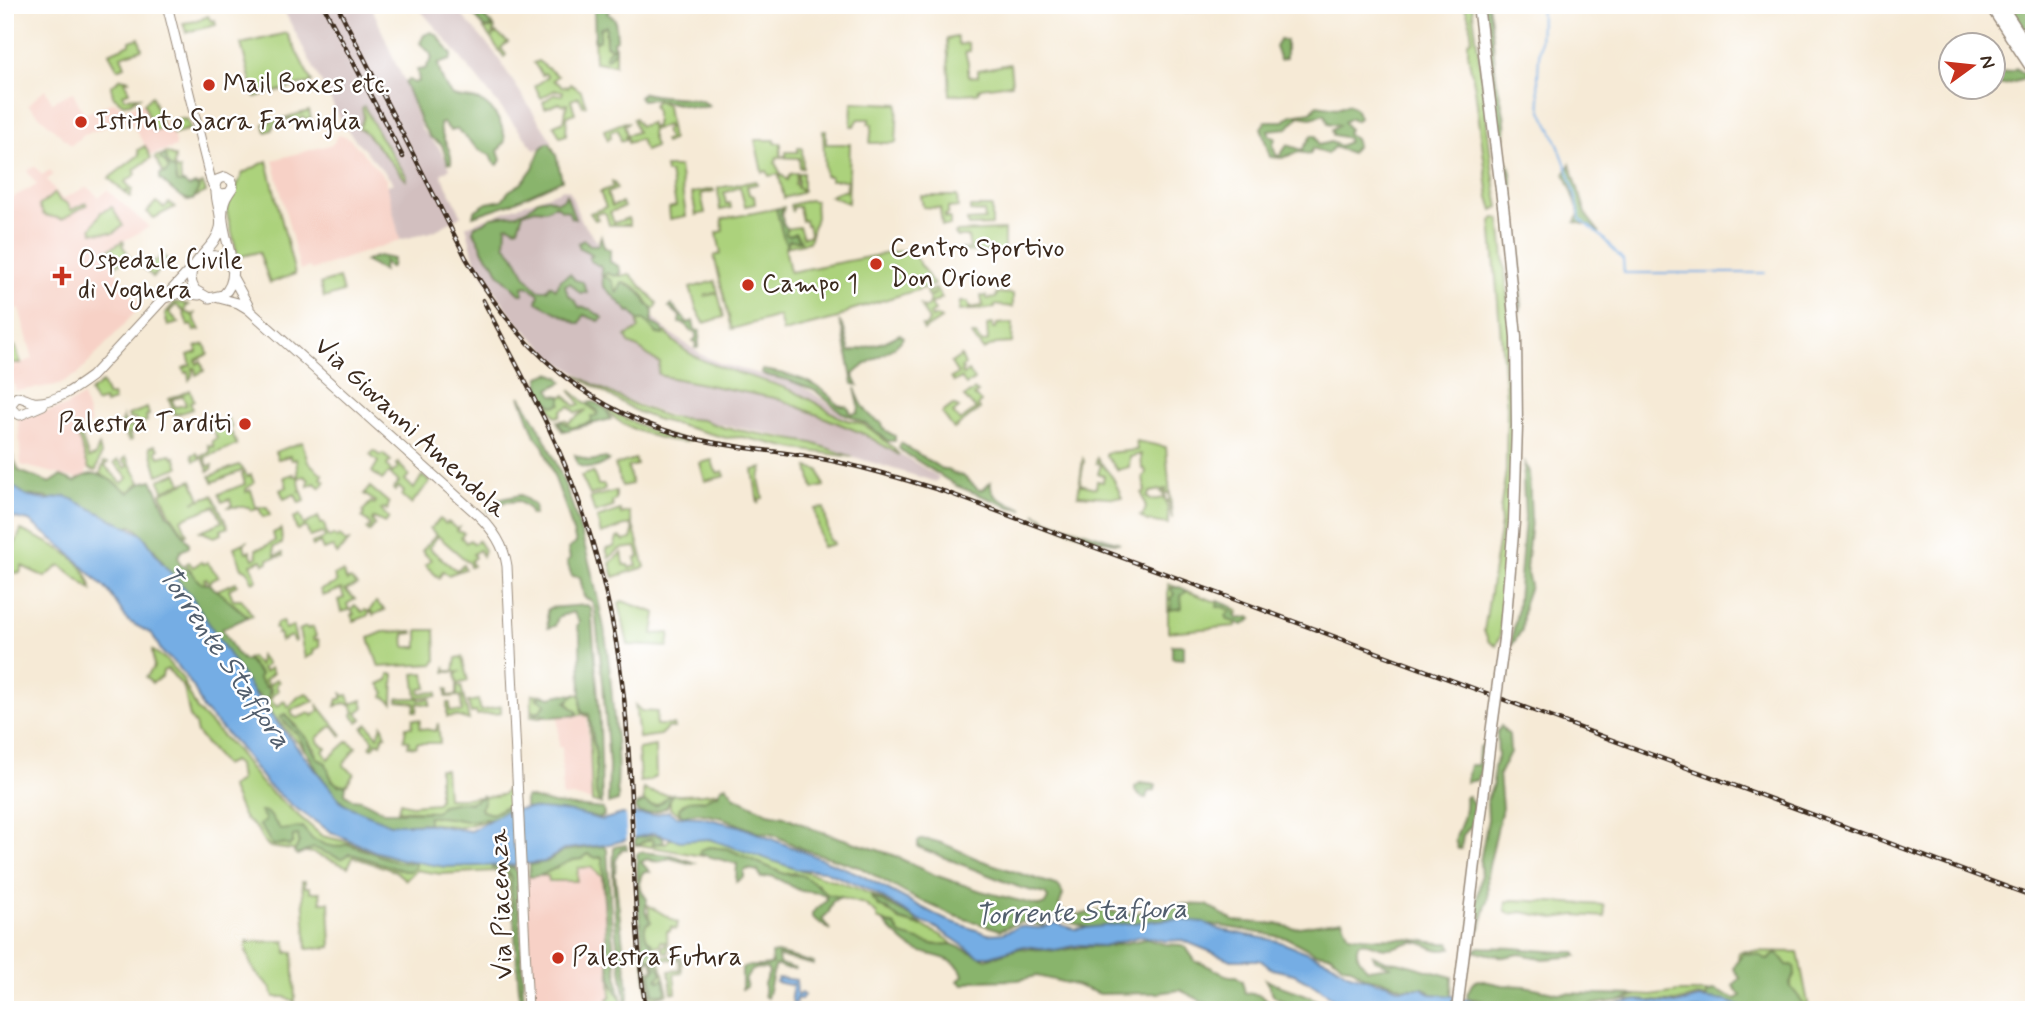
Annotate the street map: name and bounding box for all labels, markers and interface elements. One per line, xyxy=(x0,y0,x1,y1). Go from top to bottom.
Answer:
north arrow xyxy=(1938,32,2008,102)
text: N xyxy=(1973,53,2001,71)
place label: Mail Boxes etc. xyxy=(223,68,390,102)
marker: Mail Boxes etc. xyxy=(201,77,217,93)
place label: Istituto Sacra Famiglia xyxy=(95,105,361,139)
marker: Istituto Sacra Famiglia xyxy=(73,114,89,130)
place label: Centro Sportivo Don Orione xyxy=(890,232,1065,296)
place label: Ospedale Civile di Voghera xyxy=(78,244,243,310)
marker: Centro Sportivo Don Orione xyxy=(868,256,884,272)
marker: Ospedale Civile di Voghera xyxy=(52,266,72,286)
place label: Campo 1 xyxy=(762,268,858,302)
marker: Campo 1 xyxy=(740,277,756,293)
street label: Via Giovanni Amendola xyxy=(307,330,514,526)
place label: Palestra Tarditi xyxy=(58,407,231,441)
marker: Palestra Tarditi xyxy=(237,416,253,432)
water label: Torrente Staffora xyxy=(148,559,299,758)
street label: Via Piacenza xyxy=(482,828,522,980)
water label: Torrente Staffora xyxy=(974,891,1188,937)
place label: Palestra Futura xyxy=(572,941,742,975)
marker: Palestra Futura xyxy=(550,950,566,966)

